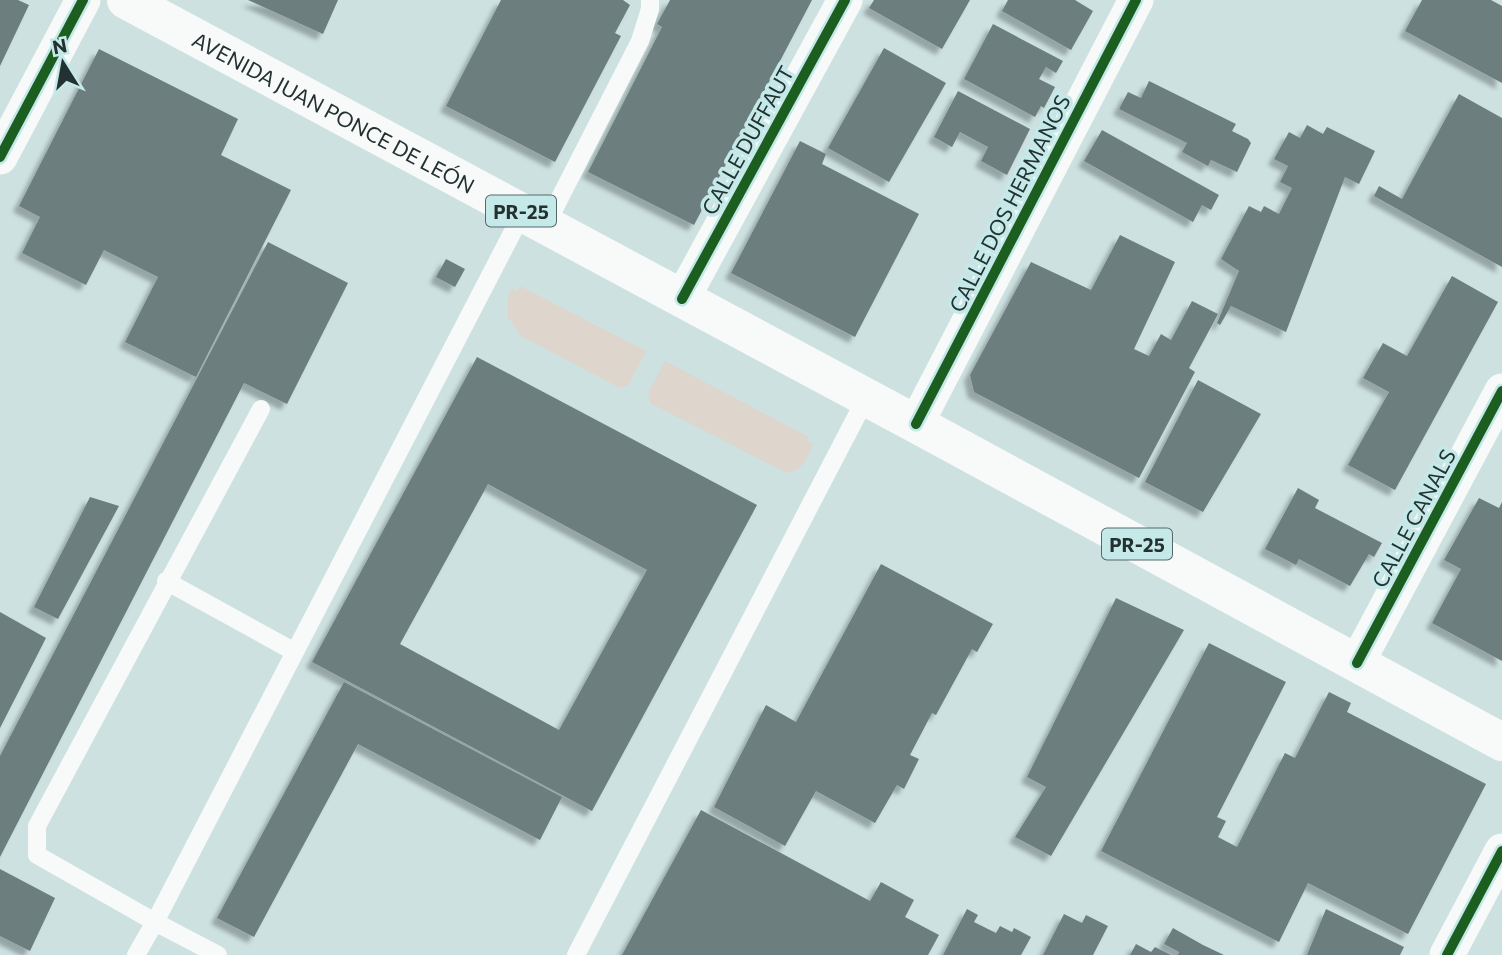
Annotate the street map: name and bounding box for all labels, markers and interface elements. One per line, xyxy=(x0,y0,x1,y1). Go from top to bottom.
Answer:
street label: AVENIDA JUAN PONCE DE LEÓN xyxy=(188,26,479,198)
north arrow xyxy=(28,28,98,98)
text: N xyxy=(50,33,69,58)
street label: CALLE DUFFAUT xyxy=(696,61,798,219)
street label: CALLE DOS HERMANOS xyxy=(943,90,1075,316)
road number: PR-25 xyxy=(486,196,556,226)
street label: CALLE CANALS xyxy=(1366,445,1460,591)
road number: PR-25 xyxy=(1102,528,1172,559)

